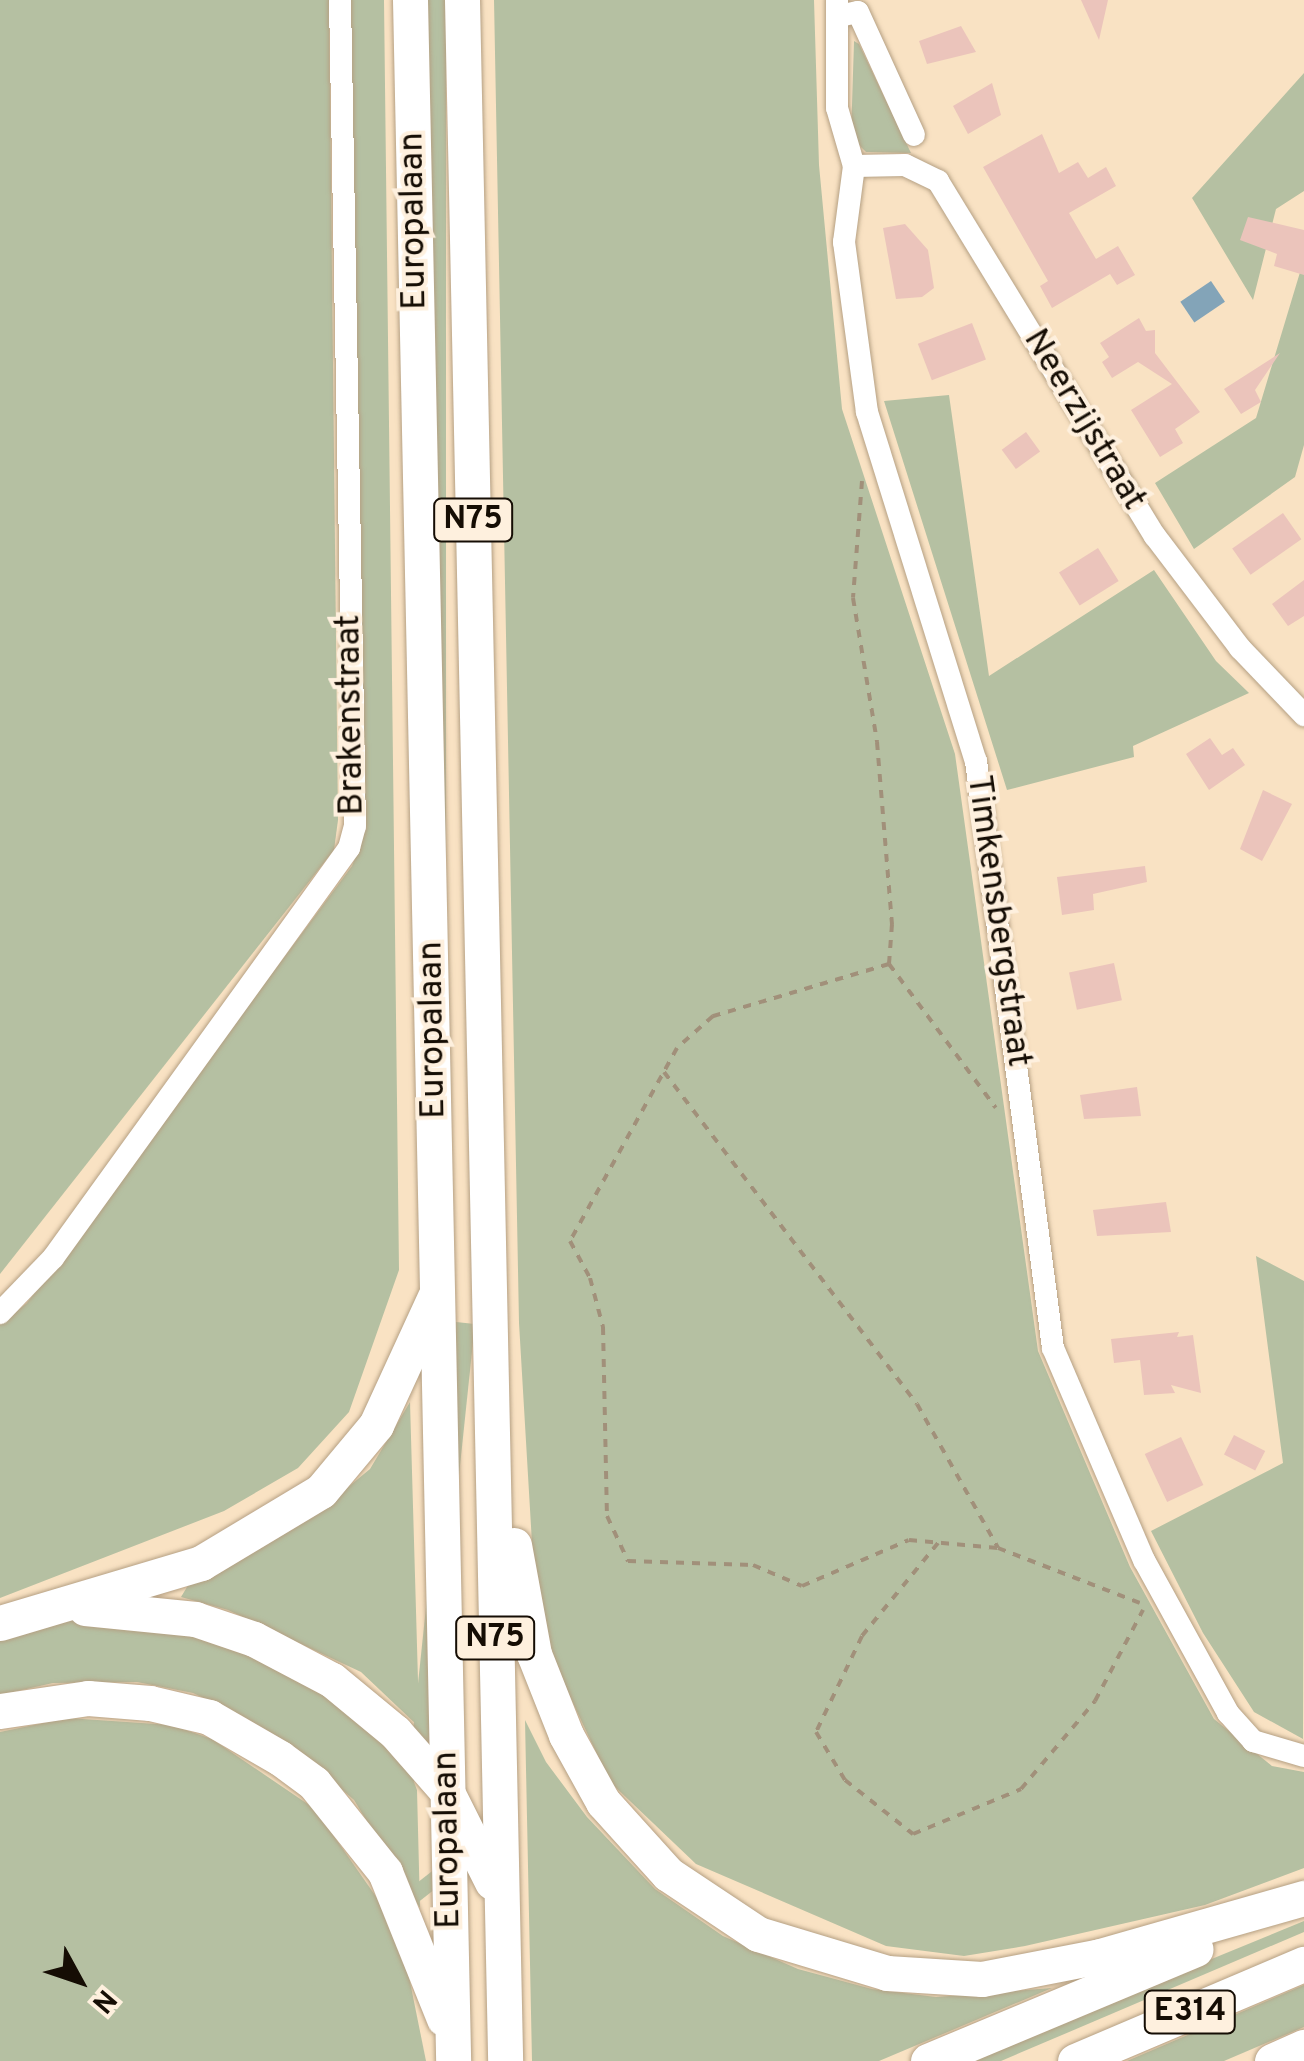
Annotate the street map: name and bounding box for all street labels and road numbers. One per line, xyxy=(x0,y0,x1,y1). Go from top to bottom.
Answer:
street label: Europalaan xyxy=(391,132,437,310)
street label: Neerzijstraat xyxy=(1014,322,1154,518)
road number: N75 xyxy=(433,493,513,547)
street label: Brakenstraat xyxy=(328,614,374,816)
street label: Timkensbergstraat xyxy=(957,772,1039,1070)
street label: Europalaan xyxy=(410,941,456,1119)
road number: N75 xyxy=(455,1611,535,1665)
street label: Europalaan xyxy=(425,1751,471,1929)
road number: E314 xyxy=(1142,1985,1238,2039)

